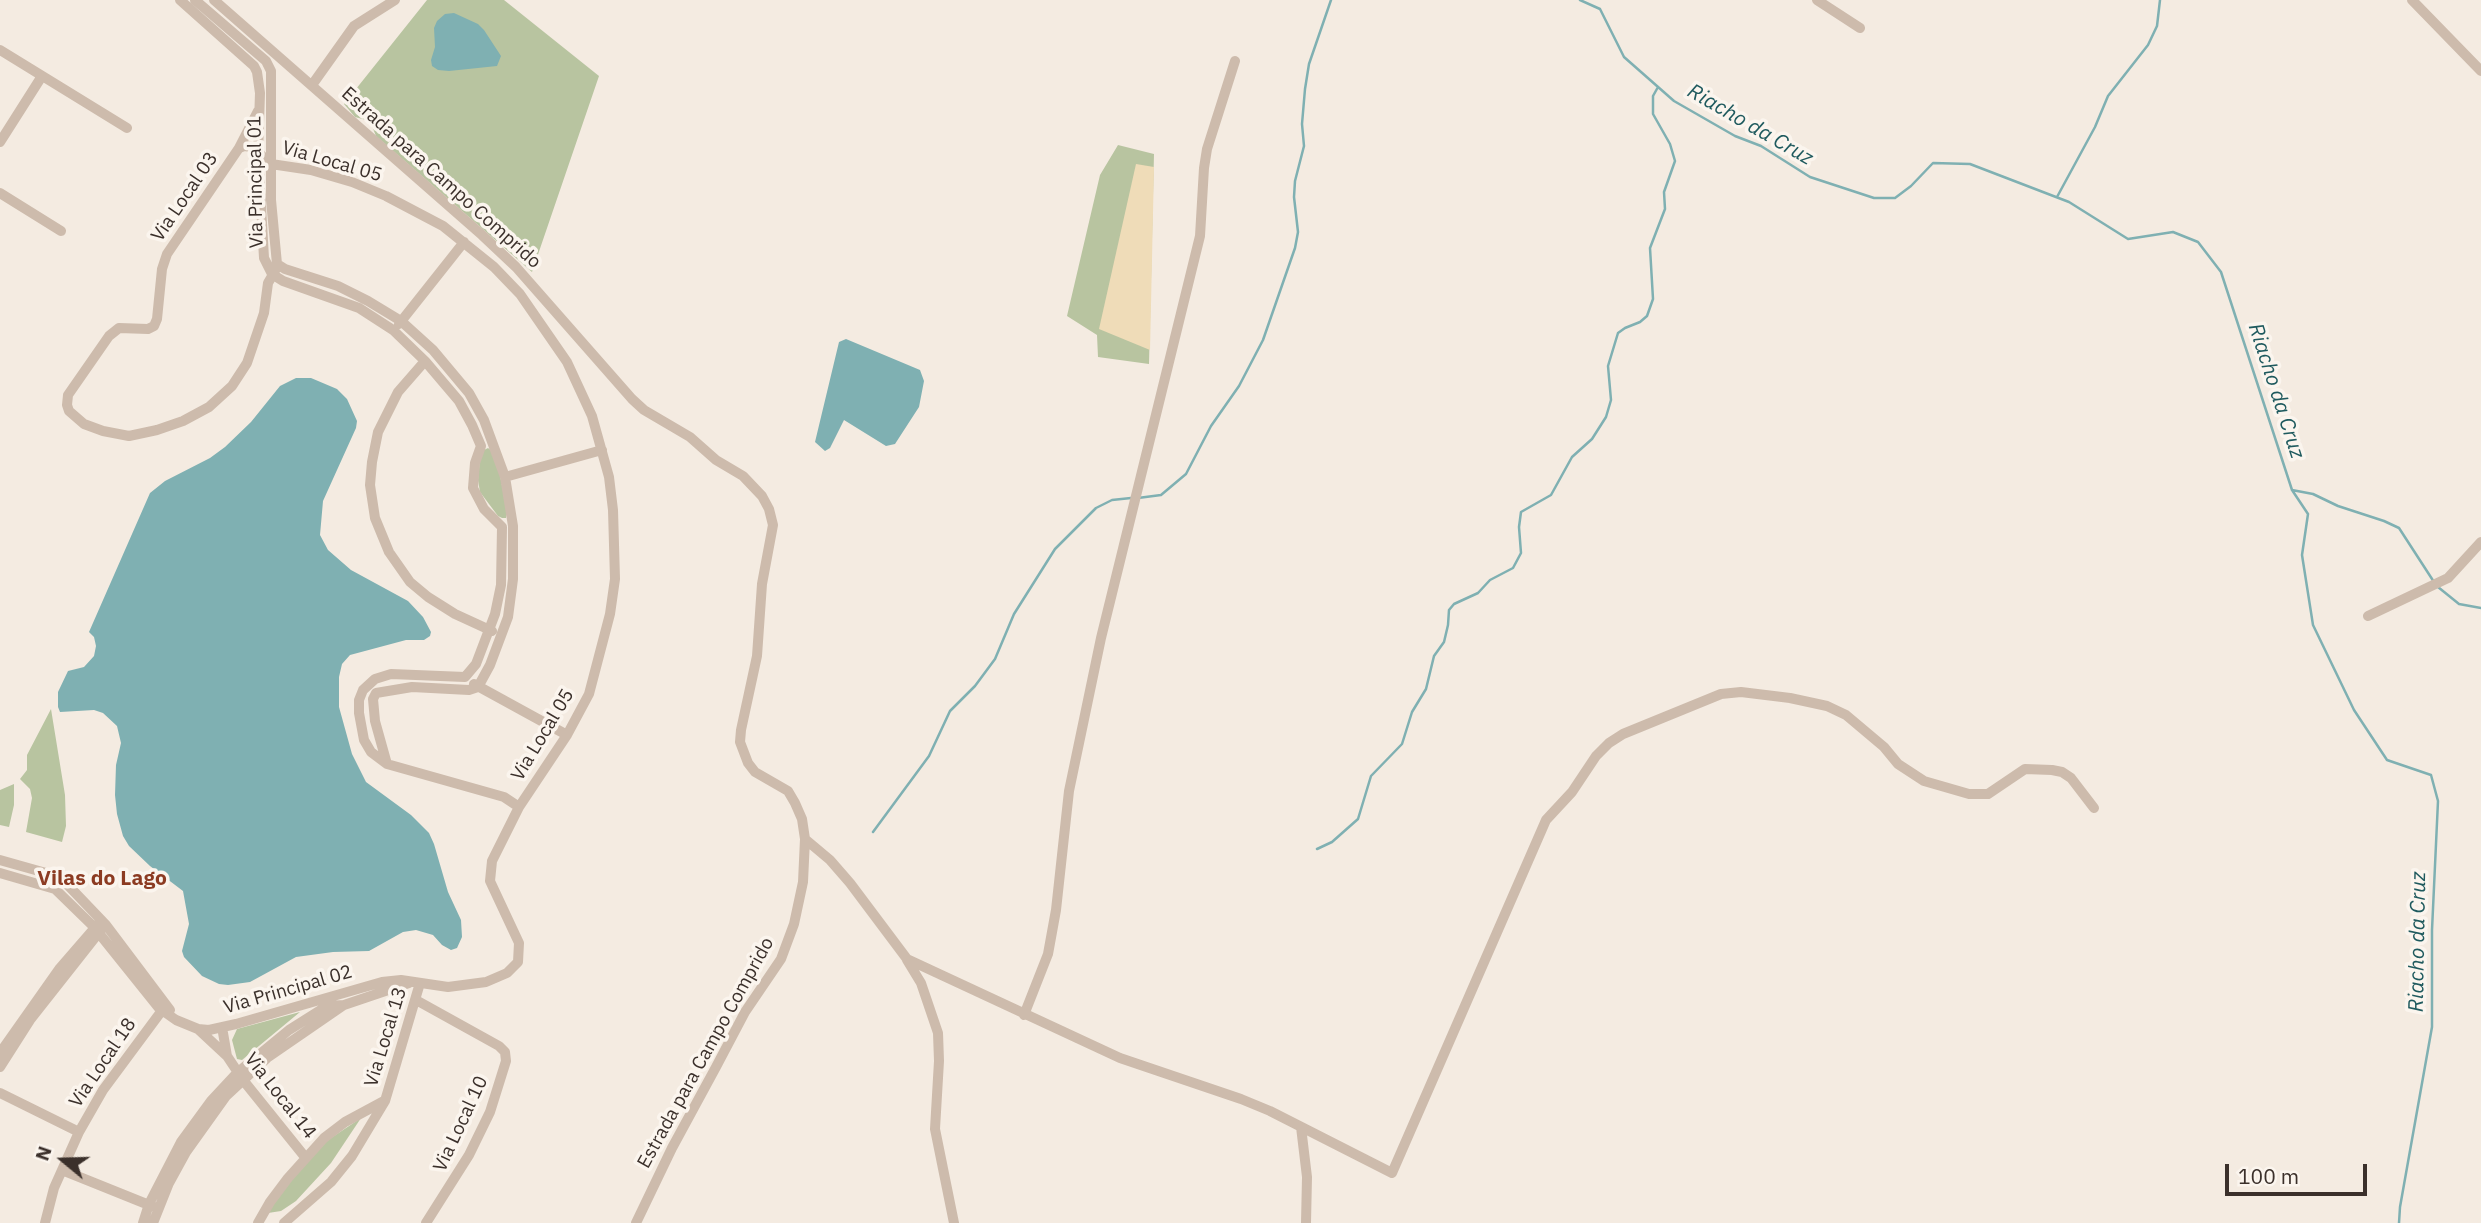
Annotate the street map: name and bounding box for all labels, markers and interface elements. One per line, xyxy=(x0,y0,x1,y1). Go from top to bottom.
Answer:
water label: Riacho da Cruz xyxy=(1683,79,1817,171)
street label: Estrada para Campo Comprido xyxy=(337,82,545,274)
street label: Via Principal 01 xyxy=(243,115,269,249)
street label: Via Local 05 xyxy=(279,137,385,187)
street label: Via Local 03 xyxy=(147,148,223,246)
water label: Riacho da Cruz xyxy=(2242,320,2310,462)
street label: Via Local 05 xyxy=(507,685,579,785)
district label: Vilas do Lago xyxy=(37,866,167,892)
water label: Riacho da Cruz xyxy=(2404,872,2432,1012)
street label: Estrada para Campo Comprido xyxy=(633,934,779,1172)
street label: Via Principal 02 xyxy=(221,961,355,1019)
street label: Via Local 13 xyxy=(360,984,412,1090)
street label: Via Local 18 xyxy=(65,1014,141,1112)
street label: Via Local 14 xyxy=(239,1048,321,1144)
street label: Via Local 10 xyxy=(429,1072,493,1176)
north arrow xyxy=(28,1125,98,1195)
text: N xyxy=(30,1143,57,1164)
scale bar xyxy=(2229,1150,2371,1194)
text: 100 m xyxy=(2238,1162,2299,1190)

